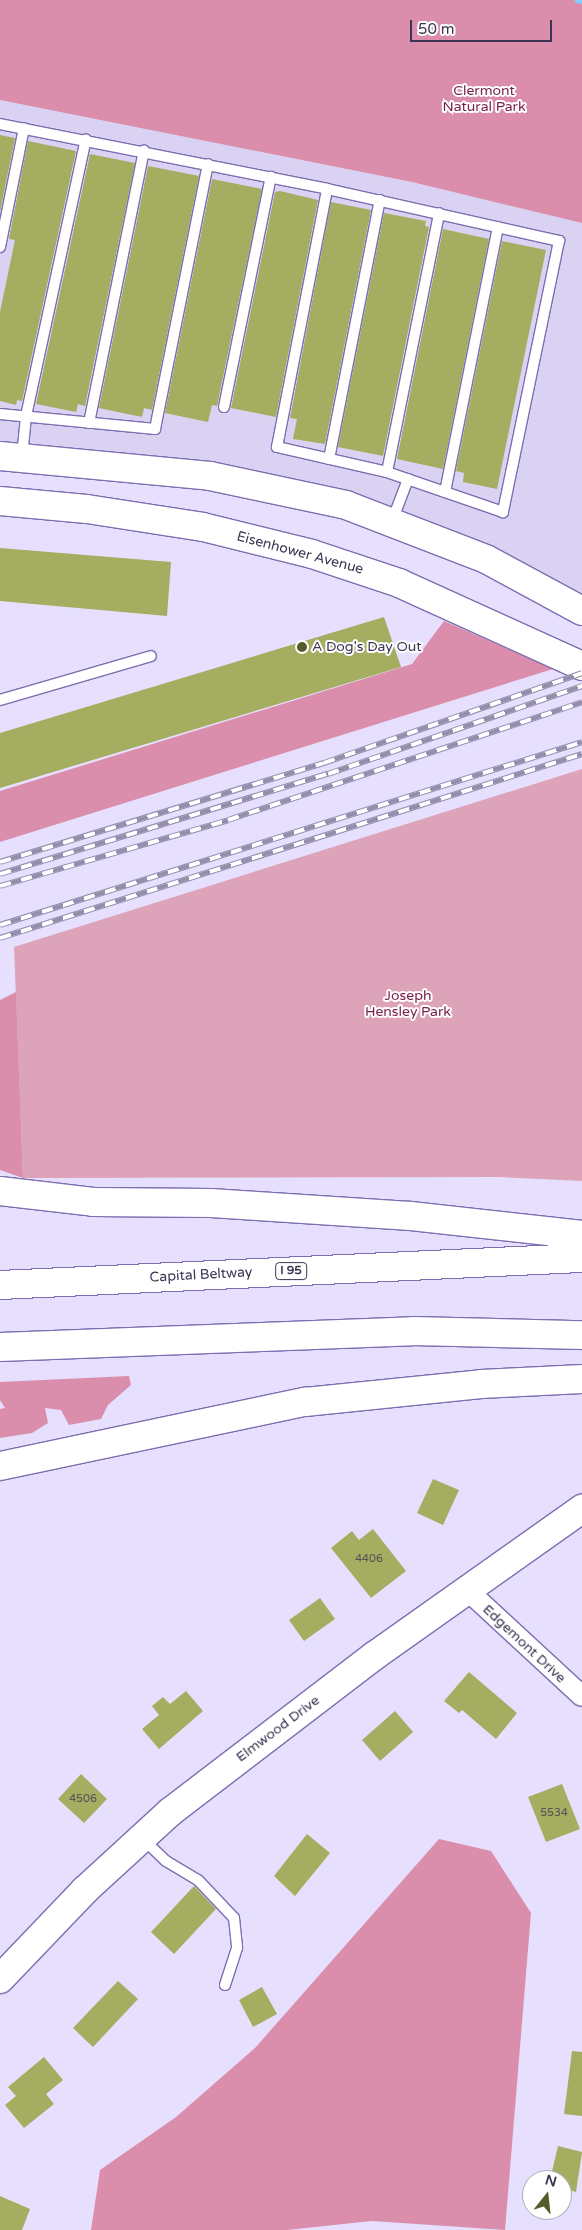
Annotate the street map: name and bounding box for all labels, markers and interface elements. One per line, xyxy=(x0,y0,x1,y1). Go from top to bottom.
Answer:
scale bar xyxy=(412,10,554,42)
text: 50 m xyxy=(418,20,455,38)
park label: Clermont Natural Park xyxy=(442,83,526,115)
street label: Eisenhower Avenue xyxy=(235,528,365,578)
place label: A Dog's Day Out xyxy=(312,639,422,655)
marker: A Dog's Day Out xyxy=(296,641,308,653)
park label: Joseph Hensley Park xyxy=(365,988,451,1020)
road number: I 95 xyxy=(275,1262,307,1280)
street label: Capital Beltway xyxy=(149,1264,253,1286)
house number: 4406 xyxy=(355,1552,383,1566)
street label: Edgemont Drive xyxy=(479,1601,569,1687)
street label: Elmwood Drive xyxy=(233,1692,323,1766)
house number: 4506 xyxy=(69,1792,97,1806)
house number: 5534 xyxy=(540,1806,568,1820)
north arrow xyxy=(522,2170,572,2220)
text: N xyxy=(543,2171,559,2191)

